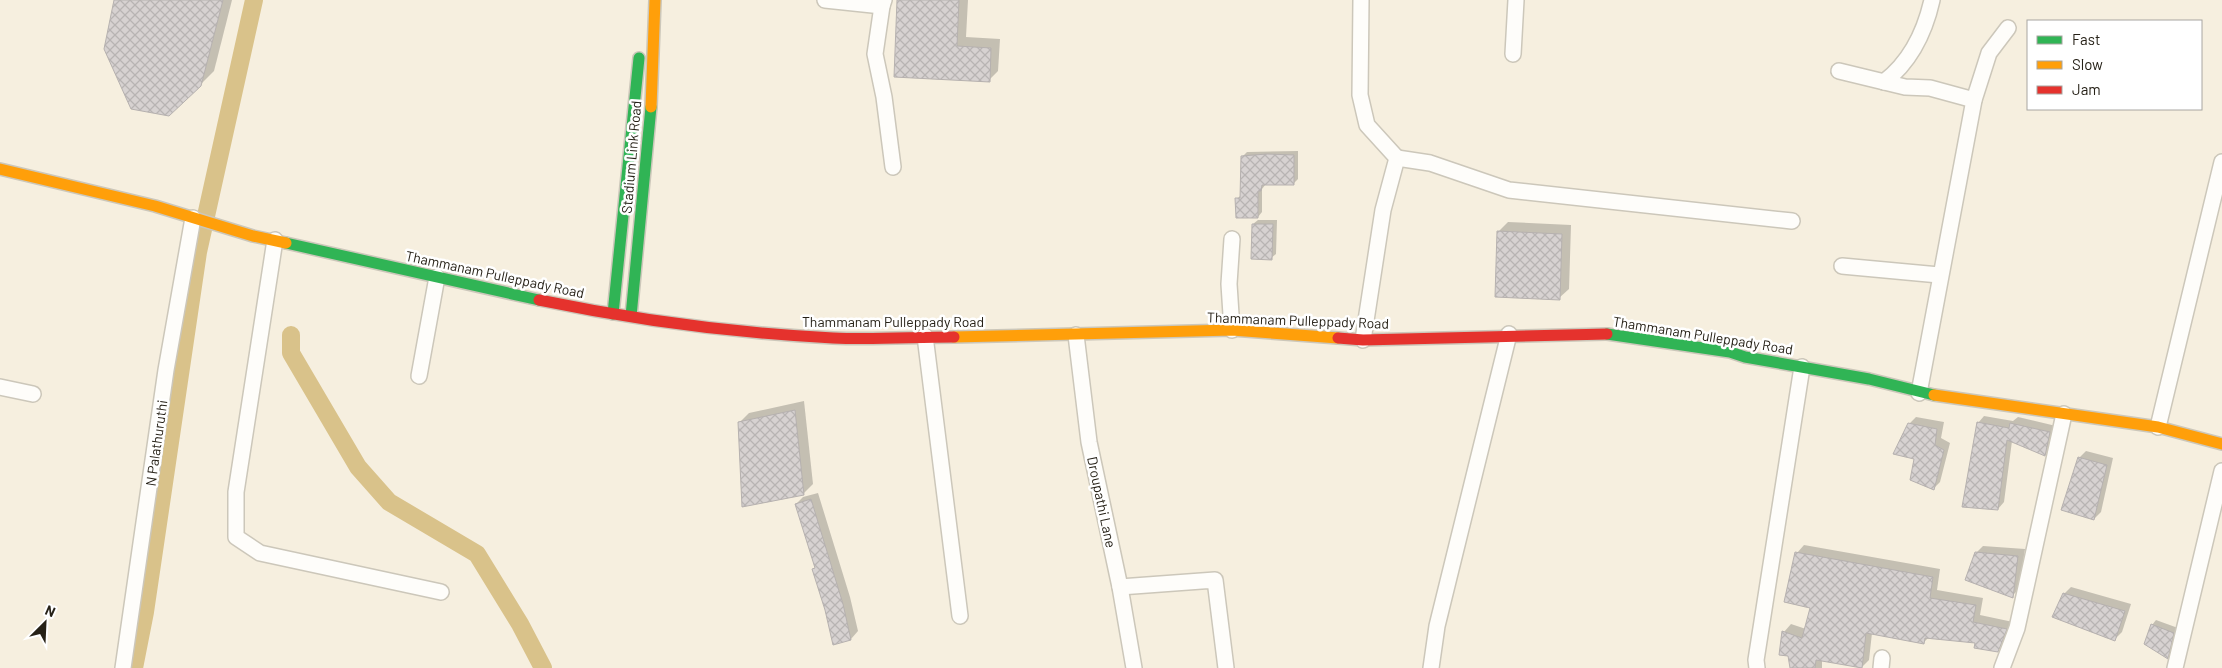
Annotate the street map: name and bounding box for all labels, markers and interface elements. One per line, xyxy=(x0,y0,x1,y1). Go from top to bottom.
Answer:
legend xyxy=(2027,20,2202,110)
text: Fast xyxy=(2072,30,2100,48)
text: Slow xyxy=(2072,55,2103,73)
text: Jam xyxy=(2072,80,2101,98)
street label: Stadium Link Road xyxy=(618,100,644,214)
street label: Thammanam Pulleppady Road xyxy=(404,247,586,301)
street label: Thammanam Pulleppady Road xyxy=(1207,308,1389,332)
street label: Thammanam Pulleppady Road xyxy=(1612,312,1794,358)
street label: Thammanam Pulleppady Road xyxy=(802,313,984,330)
street label: N Palathuruthi xyxy=(142,399,170,487)
street label: Droupathi Lane xyxy=(1084,455,1120,549)
north arrow xyxy=(20,598,70,648)
text: N xyxy=(43,601,58,620)

